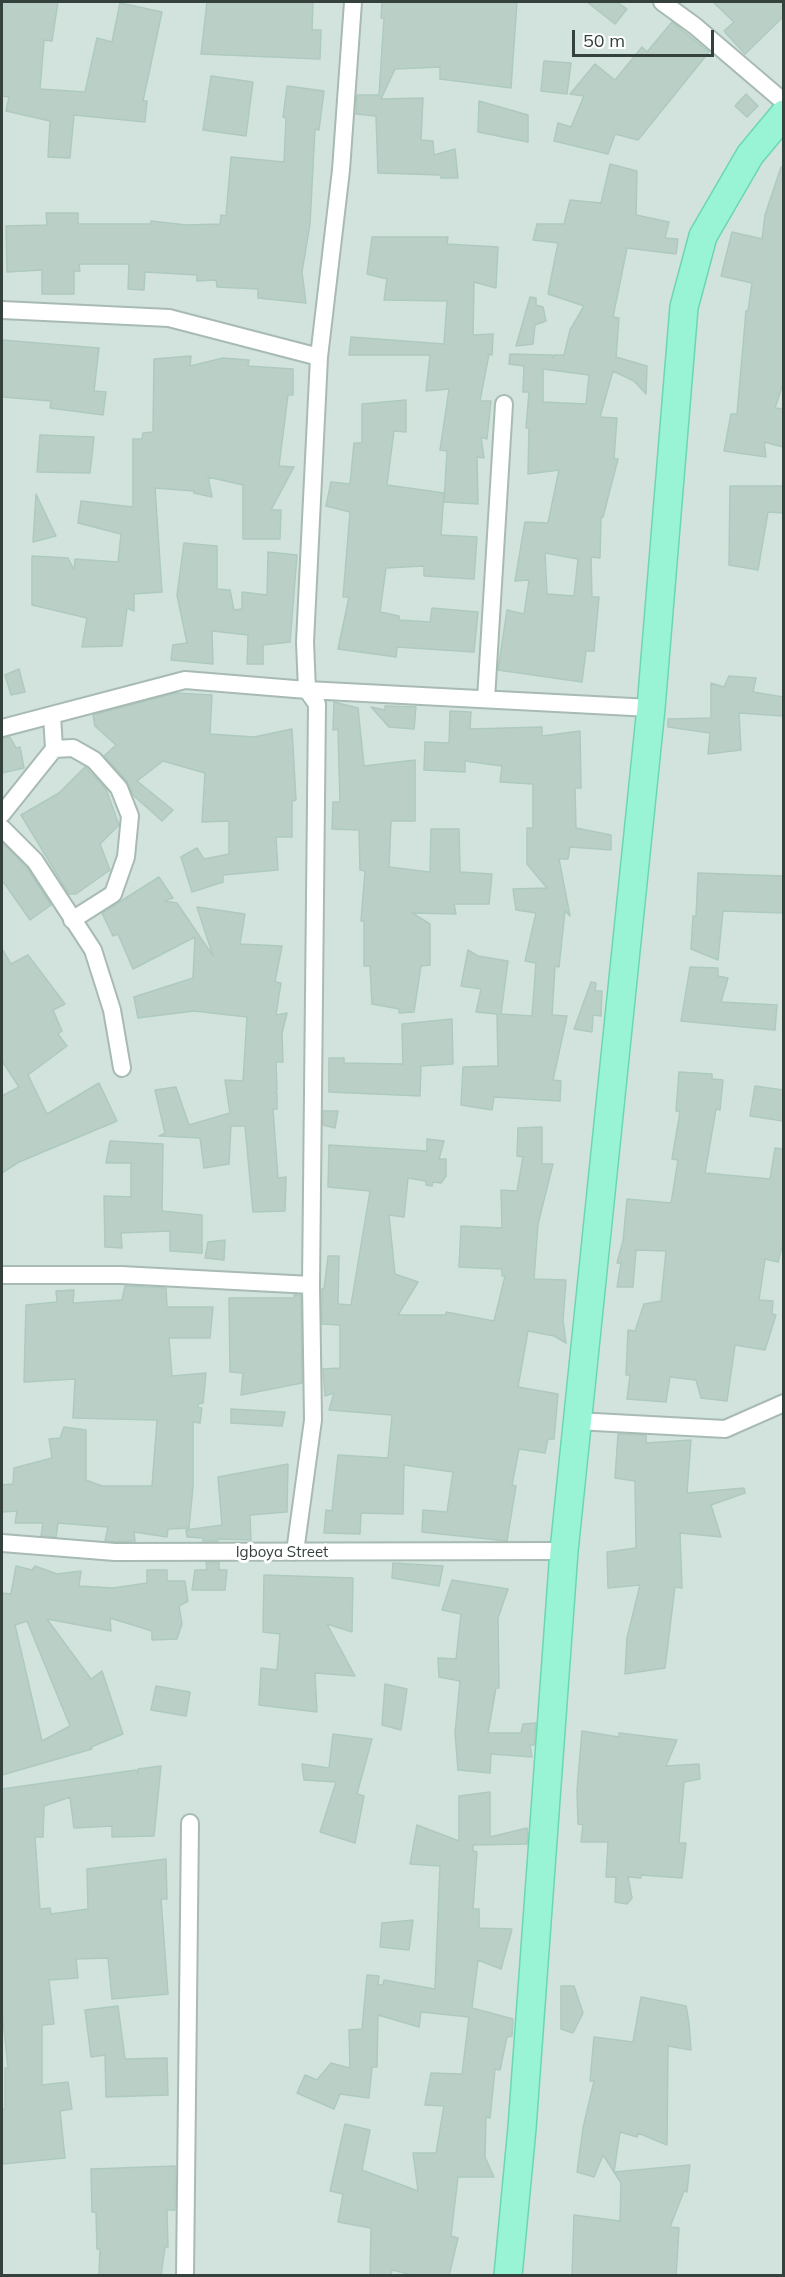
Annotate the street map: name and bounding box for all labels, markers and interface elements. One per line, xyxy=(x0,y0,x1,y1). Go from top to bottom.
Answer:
scale bar xyxy=(575,18,718,56)
text: 50 m xyxy=(583,29,625,52)
street label: Igboya Street xyxy=(236,1543,328,1561)

